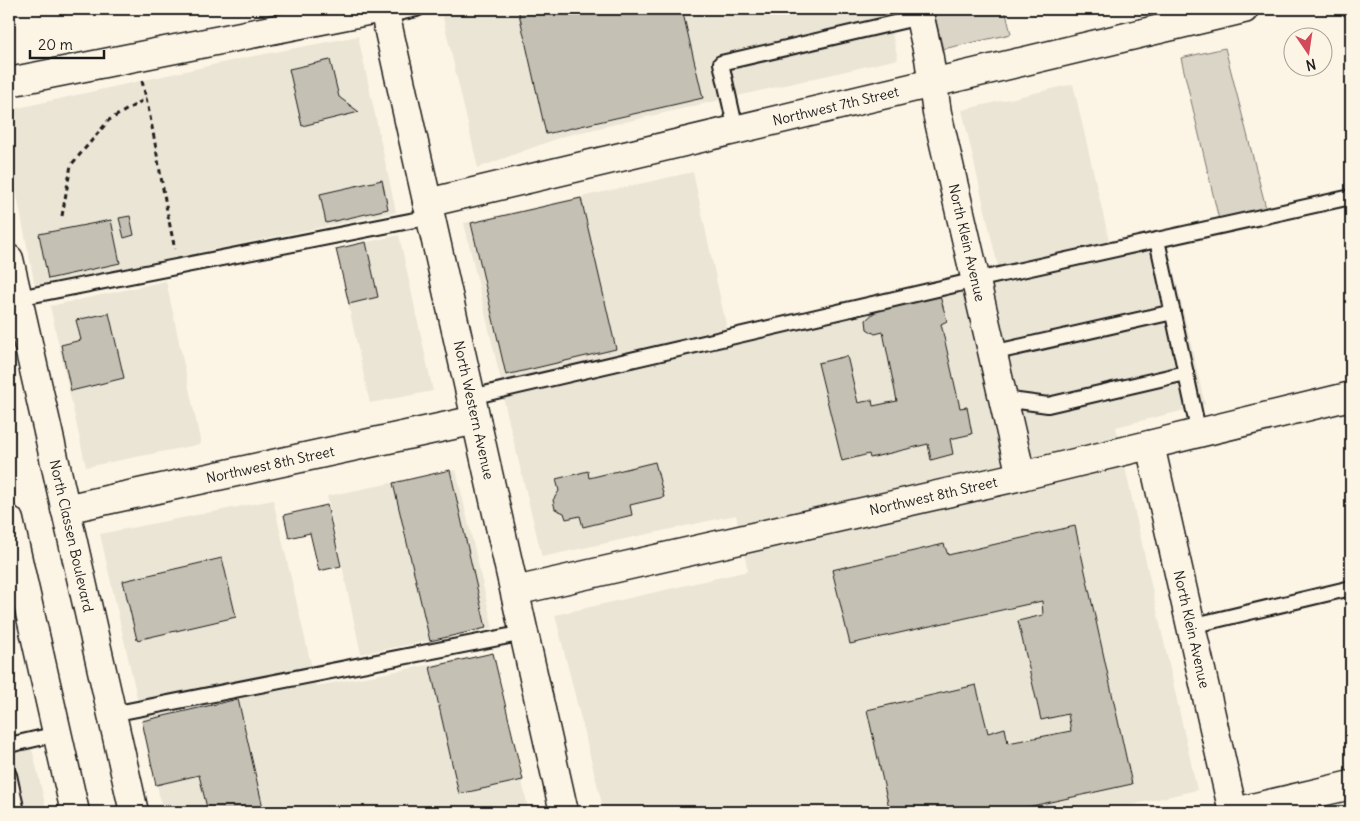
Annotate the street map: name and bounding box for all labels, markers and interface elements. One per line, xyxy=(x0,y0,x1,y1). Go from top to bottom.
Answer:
scale bar xyxy=(30,28,104,60)
north arrow xyxy=(1282,28,1332,78)
text: 20 m xyxy=(38,35,73,54)
text: N xyxy=(1304,55,1318,75)
street label: Northwest 7th Street xyxy=(771,82,901,130)
street label: North Klein Avenue xyxy=(945,182,989,303)
street label: North Western Avenue xyxy=(450,339,498,481)
street label: Northwest 8th Street xyxy=(205,442,336,487)
street label: North Classen Boulevard xyxy=(46,458,98,614)
street label: Northwest 8th Street xyxy=(868,473,999,519)
street label: North Klein Avenue xyxy=(1170,569,1214,690)

